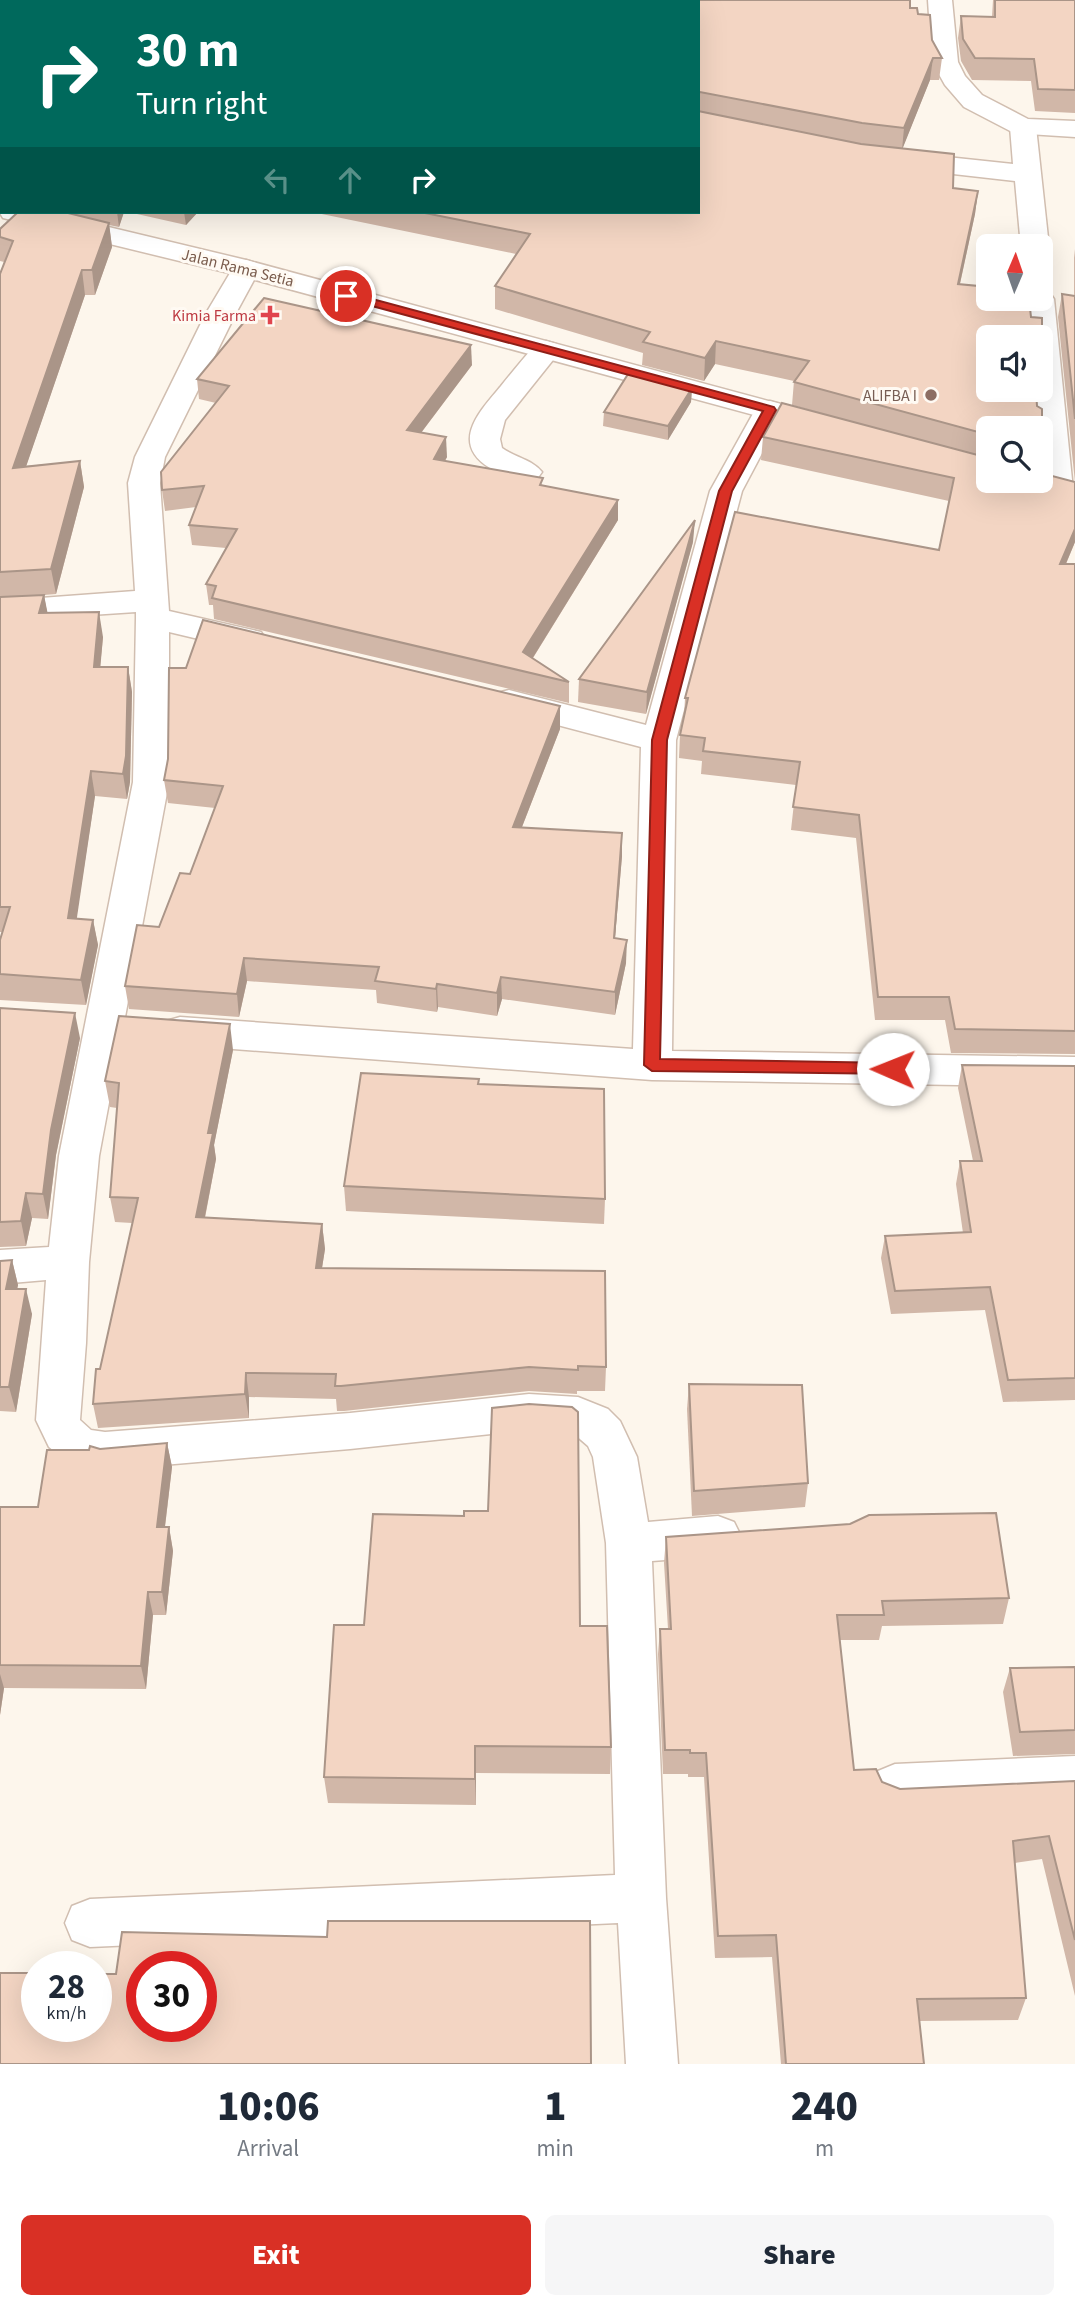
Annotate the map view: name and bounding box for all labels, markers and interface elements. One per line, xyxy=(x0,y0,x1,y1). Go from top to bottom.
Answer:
text: 30 m xyxy=(136,16,240,86)
icon: right xyxy=(21,28,112,119)
text: Turn right xyxy=(136,81,267,127)
icon: left xyxy=(258,161,296,199)
icon: ahead xyxy=(331,161,369,199)
icon: right xyxy=(404,161,442,199)
north arrow xyxy=(976,234,1054,312)
map controls xyxy=(976,234,1053,493)
street label: Jalan Rama Setia xyxy=(179,243,296,293)
pin xyxy=(316,266,376,326)
icon: arrive xyxy=(327,277,365,315)
place label: Kimia Farma xyxy=(172,305,256,327)
marker: Kimia Farma xyxy=(262,307,278,323)
button: sound xyxy=(976,325,1053,402)
place label: ALIFBA I xyxy=(863,385,917,407)
marker: ALIFBA I xyxy=(923,387,939,403)
button: search xyxy=(976,416,1053,493)
position arrow xyxy=(856,1032,930,1106)
speed limit sign: 30 xyxy=(126,1951,217,2042)
text: 28 xyxy=(48,1962,85,2012)
text: km/h xyxy=(47,2001,86,2026)
text: 10:06 xyxy=(217,2077,320,2137)
text: 1 xyxy=(544,2077,566,2137)
text: 240 xyxy=(791,2077,858,2137)
text: Arrival xyxy=(237,2132,299,2165)
text: min xyxy=(537,2132,574,2165)
text: m xyxy=(815,2132,834,2165)
button: Exit xyxy=(21,2215,531,2295)
button: Share xyxy=(545,2215,1054,2295)

